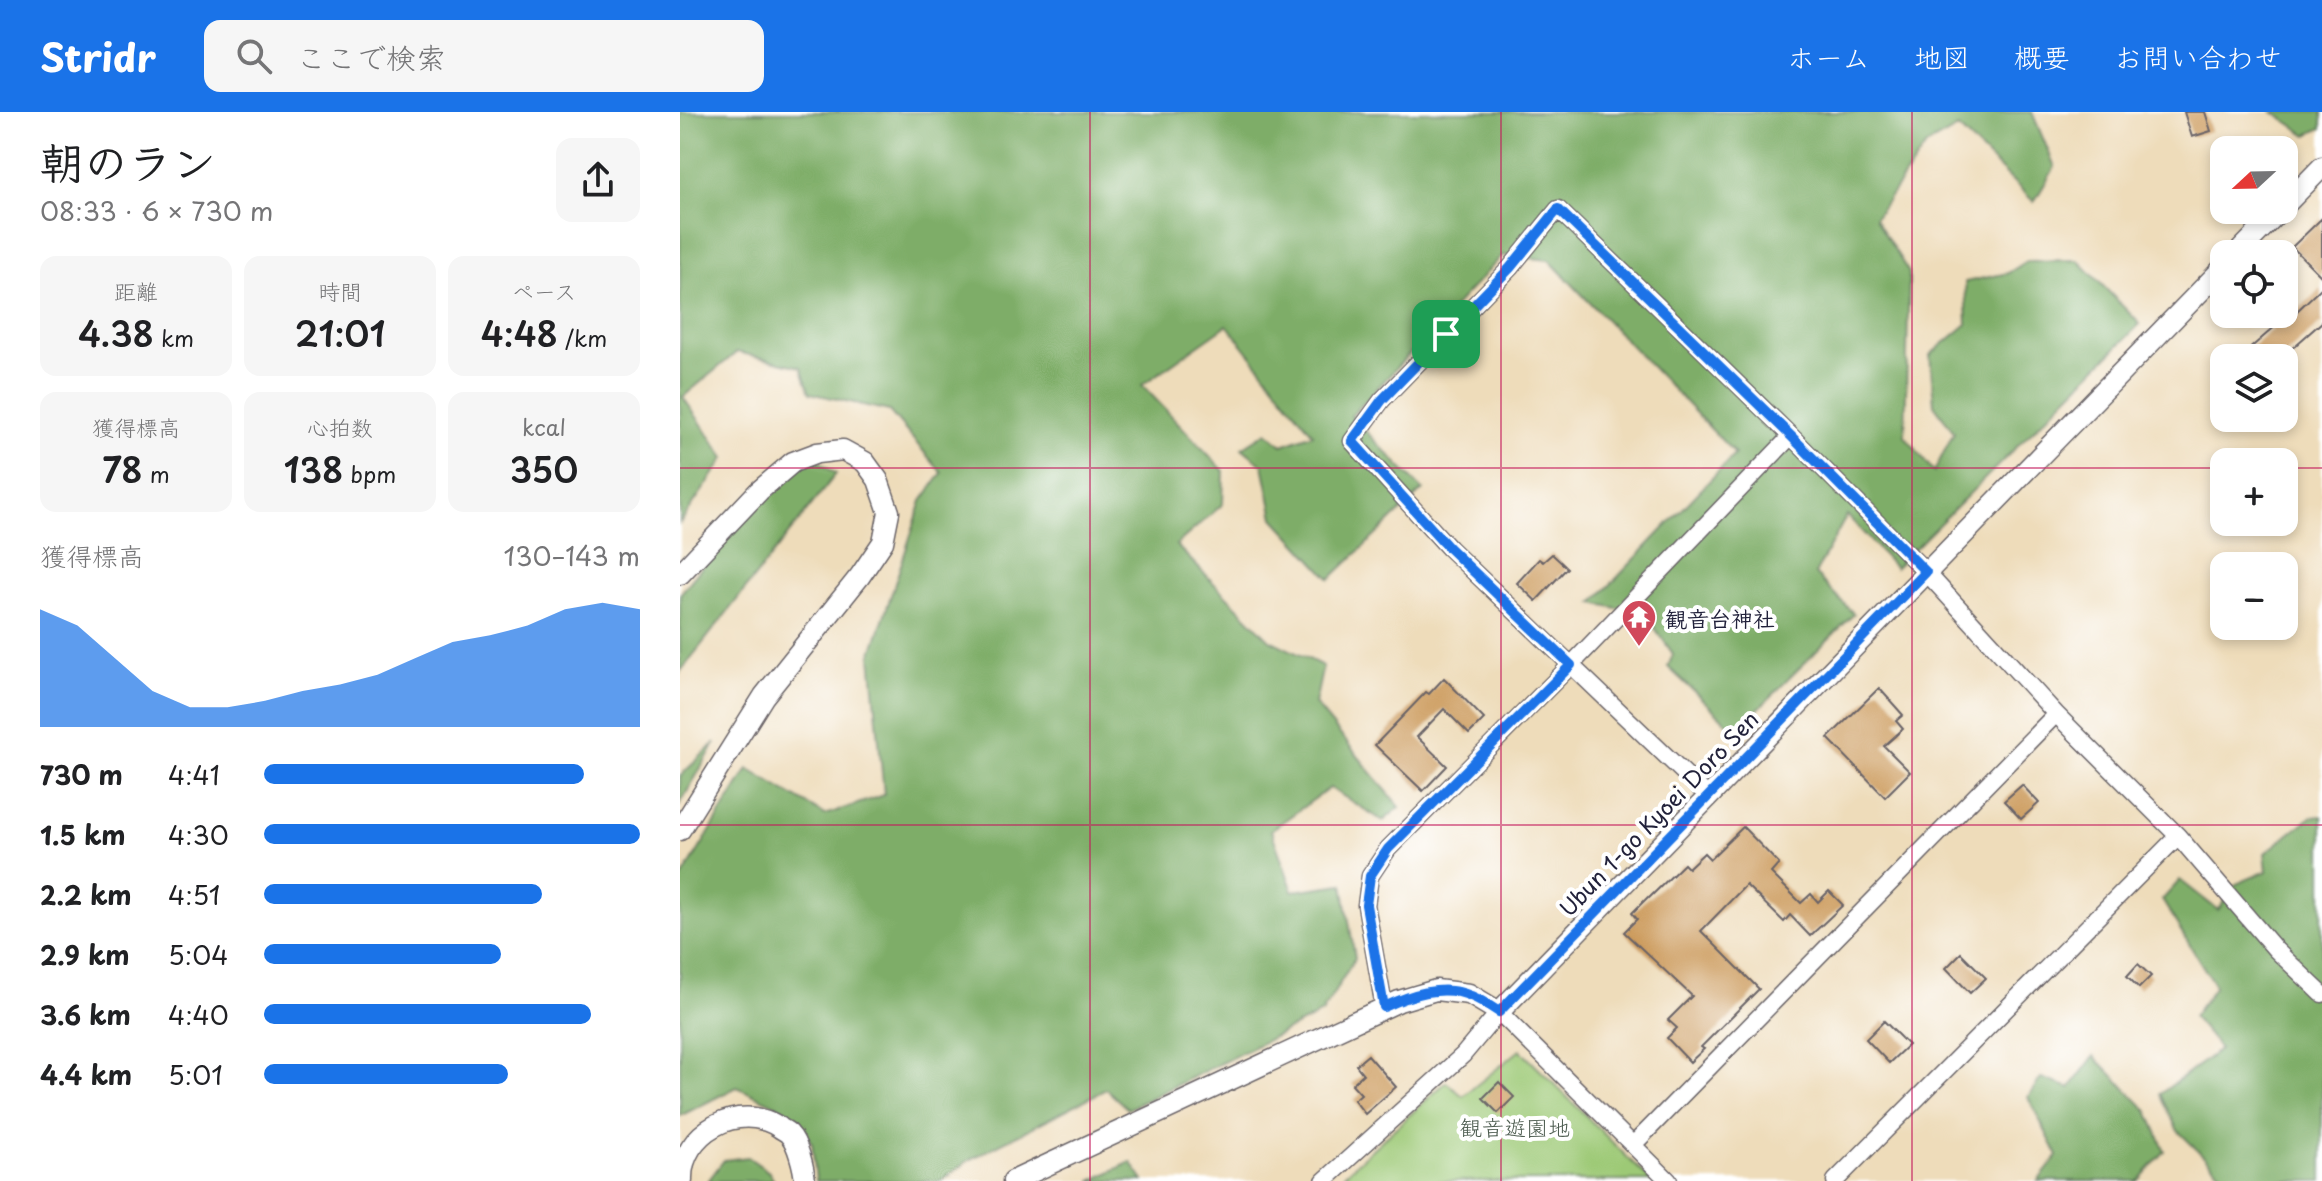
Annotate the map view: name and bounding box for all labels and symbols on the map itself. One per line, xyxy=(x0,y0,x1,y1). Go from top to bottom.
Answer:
north arrow xyxy=(2210,136,2298,224)
pin xyxy=(1412,300,1480,368)
temple icon: 観音台神社 xyxy=(1620,598,1658,648)
place label: 観音台神社 xyxy=(1665,601,1775,634)
street label: Ubun 1-go Kyoei Doro Sen xyxy=(1551,703,1765,923)
park label: 観音遊園地 xyxy=(1460,1110,1570,1143)

